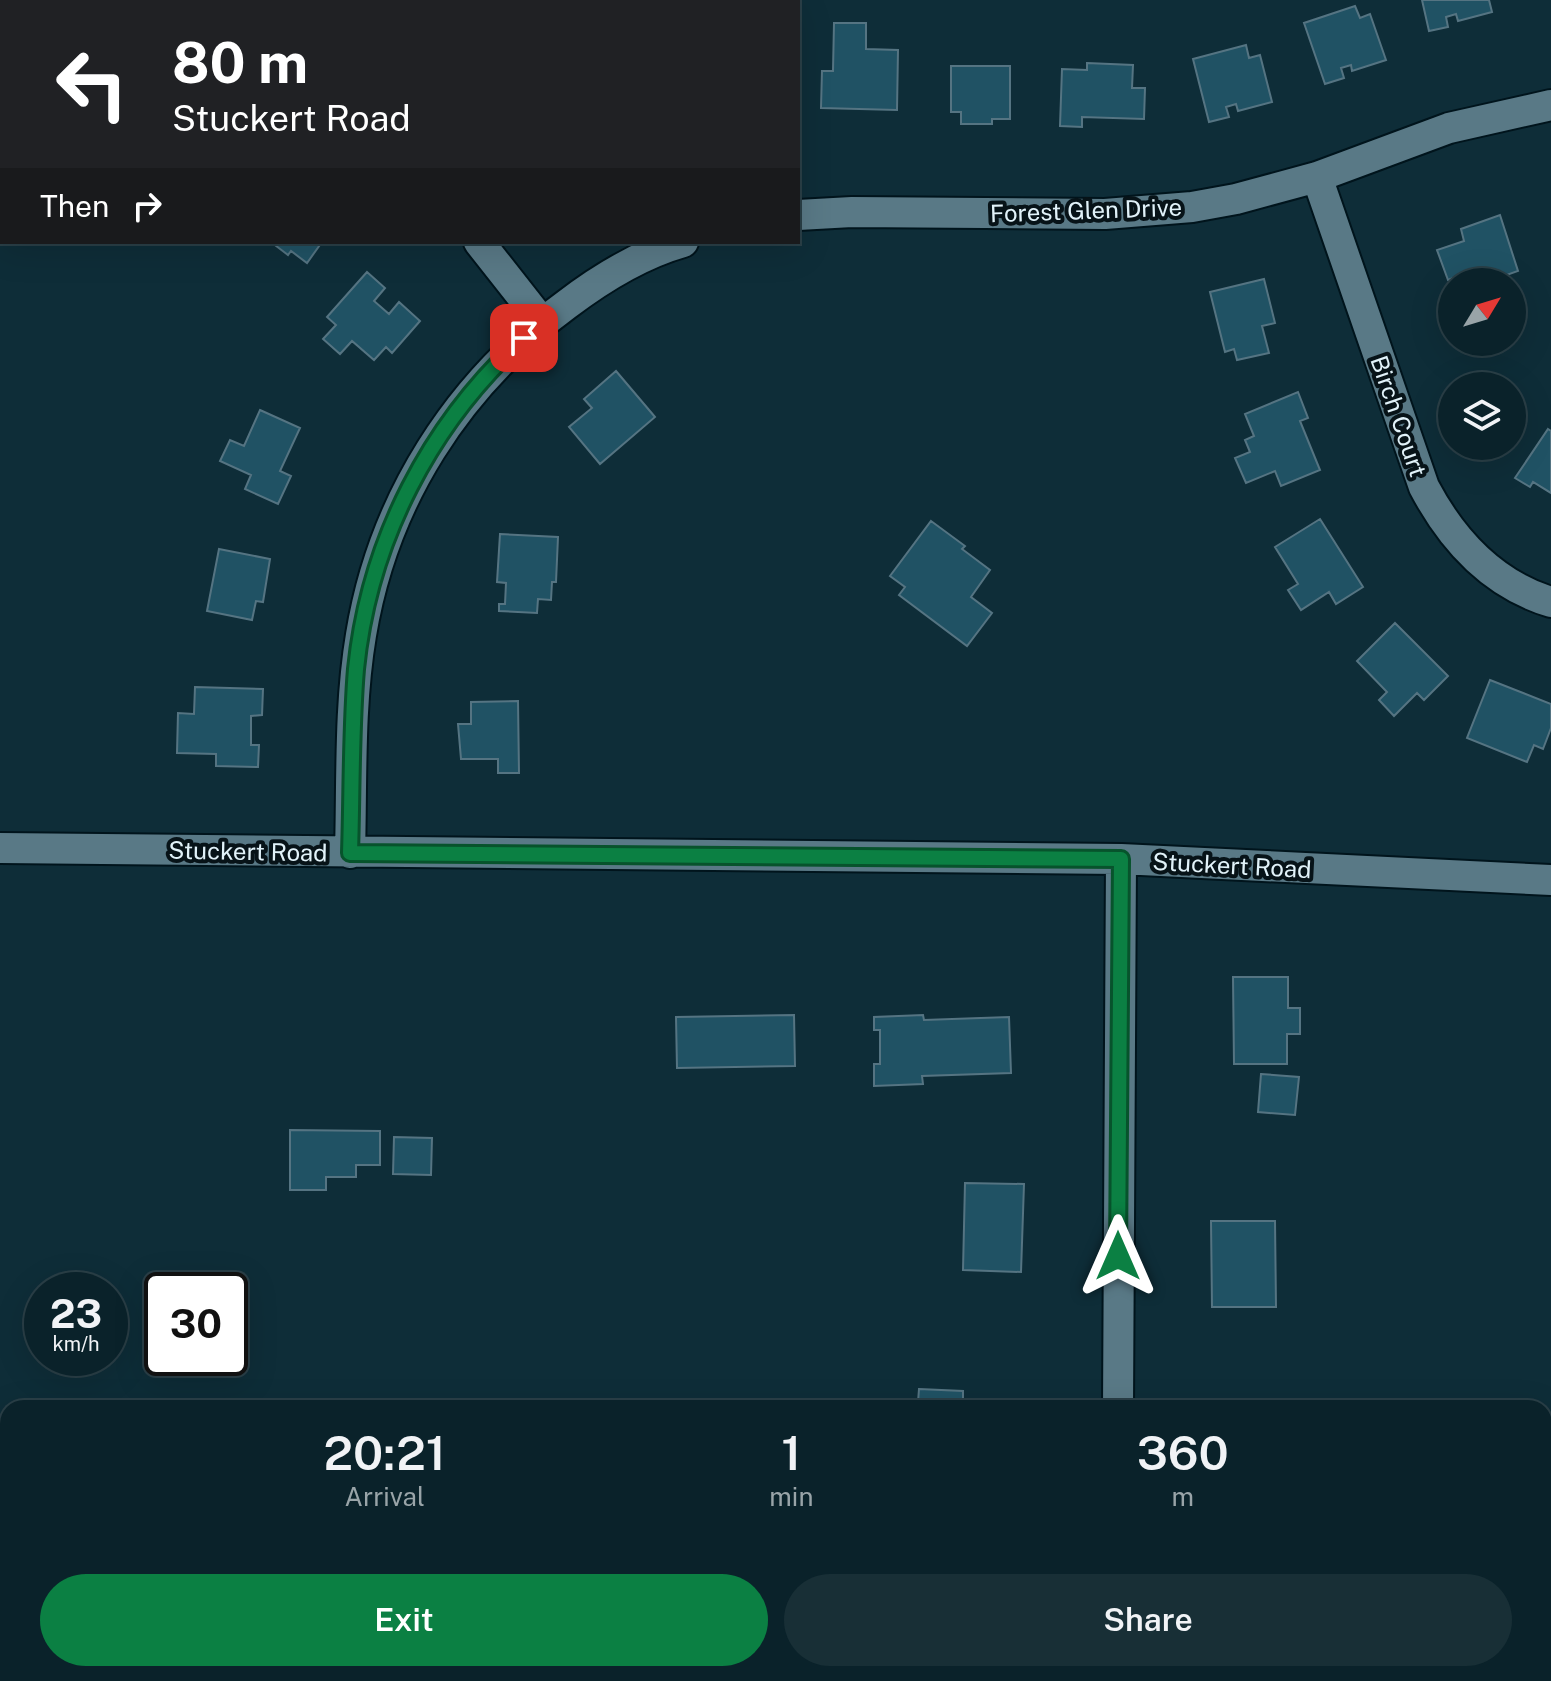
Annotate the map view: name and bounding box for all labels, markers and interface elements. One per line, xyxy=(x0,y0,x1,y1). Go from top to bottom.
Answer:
text: 80 m xyxy=(172,30,308,96)
icon: left xyxy=(40,32,144,136)
text: Stuckert Road xyxy=(172,97,411,139)
icon: right xyxy=(125,184,169,228)
text: Then xyxy=(40,188,109,224)
street label: Forest Glen Drive xyxy=(989,193,1183,227)
north arrow xyxy=(1438,268,1526,356)
map controls xyxy=(1438,268,1526,460)
pin xyxy=(490,304,558,372)
icon: arrive xyxy=(502,316,546,360)
street label: Birch Court xyxy=(1365,352,1433,480)
button: layers xyxy=(1438,372,1526,460)
street label: Stuckert Road xyxy=(168,836,328,866)
street label: Stuckert Road xyxy=(1152,847,1312,883)
position arrow xyxy=(1076,1214,1160,1298)
speed limit sign: 30 xyxy=(144,1272,248,1376)
text: 23 xyxy=(50,1290,102,1337)
text: km/h xyxy=(52,1332,100,1356)
text: 20:21 xyxy=(323,1424,446,1481)
text: 1 xyxy=(781,1424,801,1481)
text: 360 xyxy=(1137,1424,1229,1481)
text: Arrival xyxy=(345,1481,425,1512)
text: min xyxy=(769,1481,813,1512)
text: m xyxy=(1171,1481,1194,1512)
button: Exit xyxy=(40,1574,768,1666)
button: Share xyxy=(784,1574,1512,1666)

